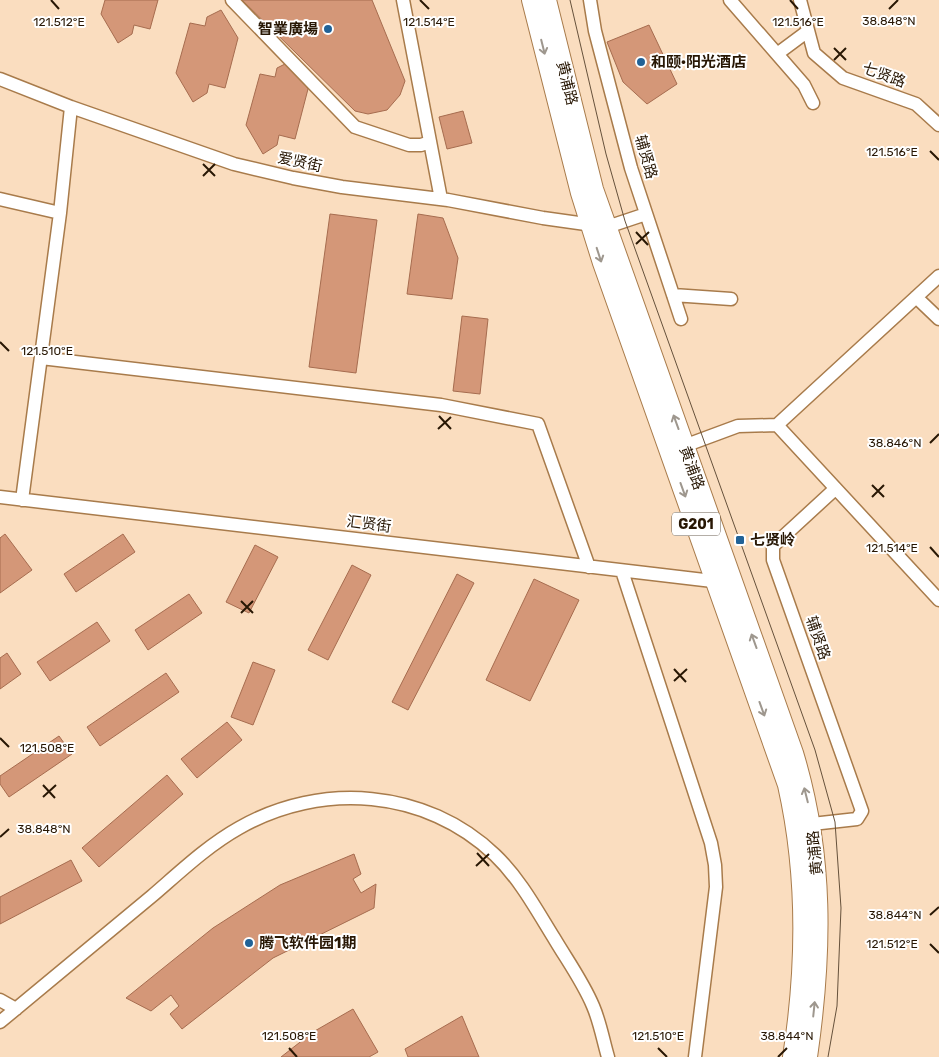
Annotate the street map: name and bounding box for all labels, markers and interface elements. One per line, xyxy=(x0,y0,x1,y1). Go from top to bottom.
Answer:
text: 38.848°N xyxy=(862,14,916,28)
text: 121.512°E xyxy=(33,15,85,29)
text: 121.514°E xyxy=(403,15,455,29)
text: 121.516°E xyxy=(772,15,824,29)
place label: 智業廣場 xyxy=(258,20,318,38)
marker: 智業廣場 xyxy=(322,23,334,35)
one-way arrow xyxy=(539,39,548,55)
place label: 和颐·阳光酒店 xyxy=(651,53,746,71)
marker: 和颐·阳光酒店 xyxy=(635,56,647,68)
street label: 黄浦路 xyxy=(553,59,581,107)
street label: 七贤路 xyxy=(860,59,908,91)
street label: 辅贤路 xyxy=(631,133,661,181)
text: 121.516°E xyxy=(866,145,918,159)
street label: 爱贤街 xyxy=(276,149,324,175)
one-way arrow xyxy=(595,246,605,262)
text: 121.510°E xyxy=(21,344,73,358)
one-way arrow xyxy=(671,415,680,430)
text: 38.846°N xyxy=(869,436,921,450)
street label: 黄浦路 xyxy=(676,444,708,492)
one-way arrow xyxy=(679,482,688,497)
street label: 汇贤街 xyxy=(346,512,392,536)
road number: G201 xyxy=(672,512,720,536)
place label: 七贤岭 xyxy=(750,531,795,549)
marker: 七贤岭 xyxy=(734,534,746,546)
text: 121.514°E xyxy=(866,541,918,555)
street label: 辅贤路 xyxy=(802,614,834,662)
one-way arrow xyxy=(749,634,758,649)
one-way arrow xyxy=(758,701,767,716)
text: 121.508°E xyxy=(20,741,74,755)
one-way arrow xyxy=(801,787,810,803)
text: 38.848°N xyxy=(17,822,71,836)
street label: 黄浦路 xyxy=(804,830,826,876)
text: 38.844°N xyxy=(868,908,922,922)
place label: 腾飞软件园1期 xyxy=(259,934,356,952)
marker: 腾飞软件园1期 xyxy=(243,937,255,949)
text: 121.512°E xyxy=(866,937,918,951)
one-way arrow xyxy=(809,1001,819,1017)
text: 121.508°E xyxy=(262,1029,316,1043)
text: 121.510°E xyxy=(632,1029,684,1043)
text: 38.844°N xyxy=(760,1029,814,1043)

